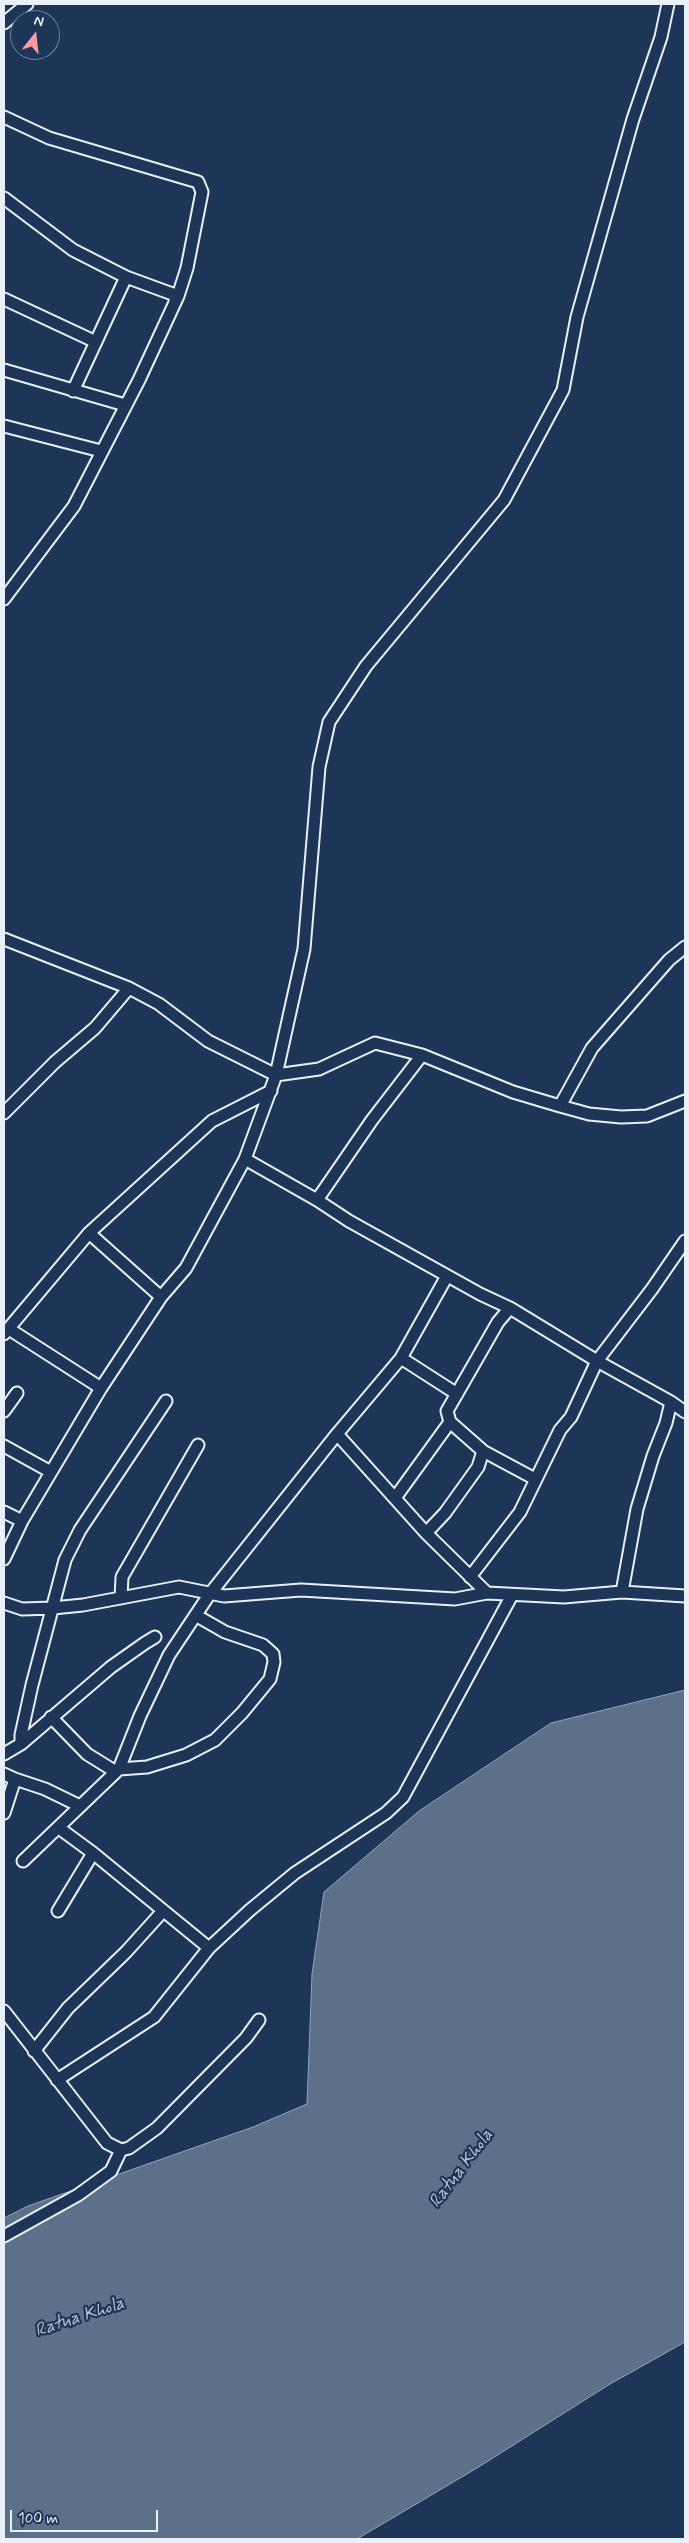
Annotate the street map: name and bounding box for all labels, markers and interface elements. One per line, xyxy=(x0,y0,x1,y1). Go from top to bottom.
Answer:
north arrow xyxy=(10,10,60,60)
text: N xyxy=(32,12,46,31)
water label: Ratua Khola xyxy=(425,2125,499,2213)
water label: Ratua Khola xyxy=(32,2293,128,2343)
scale bar xyxy=(12,2500,160,2532)
text: 100 m xyxy=(18,2509,58,2529)

